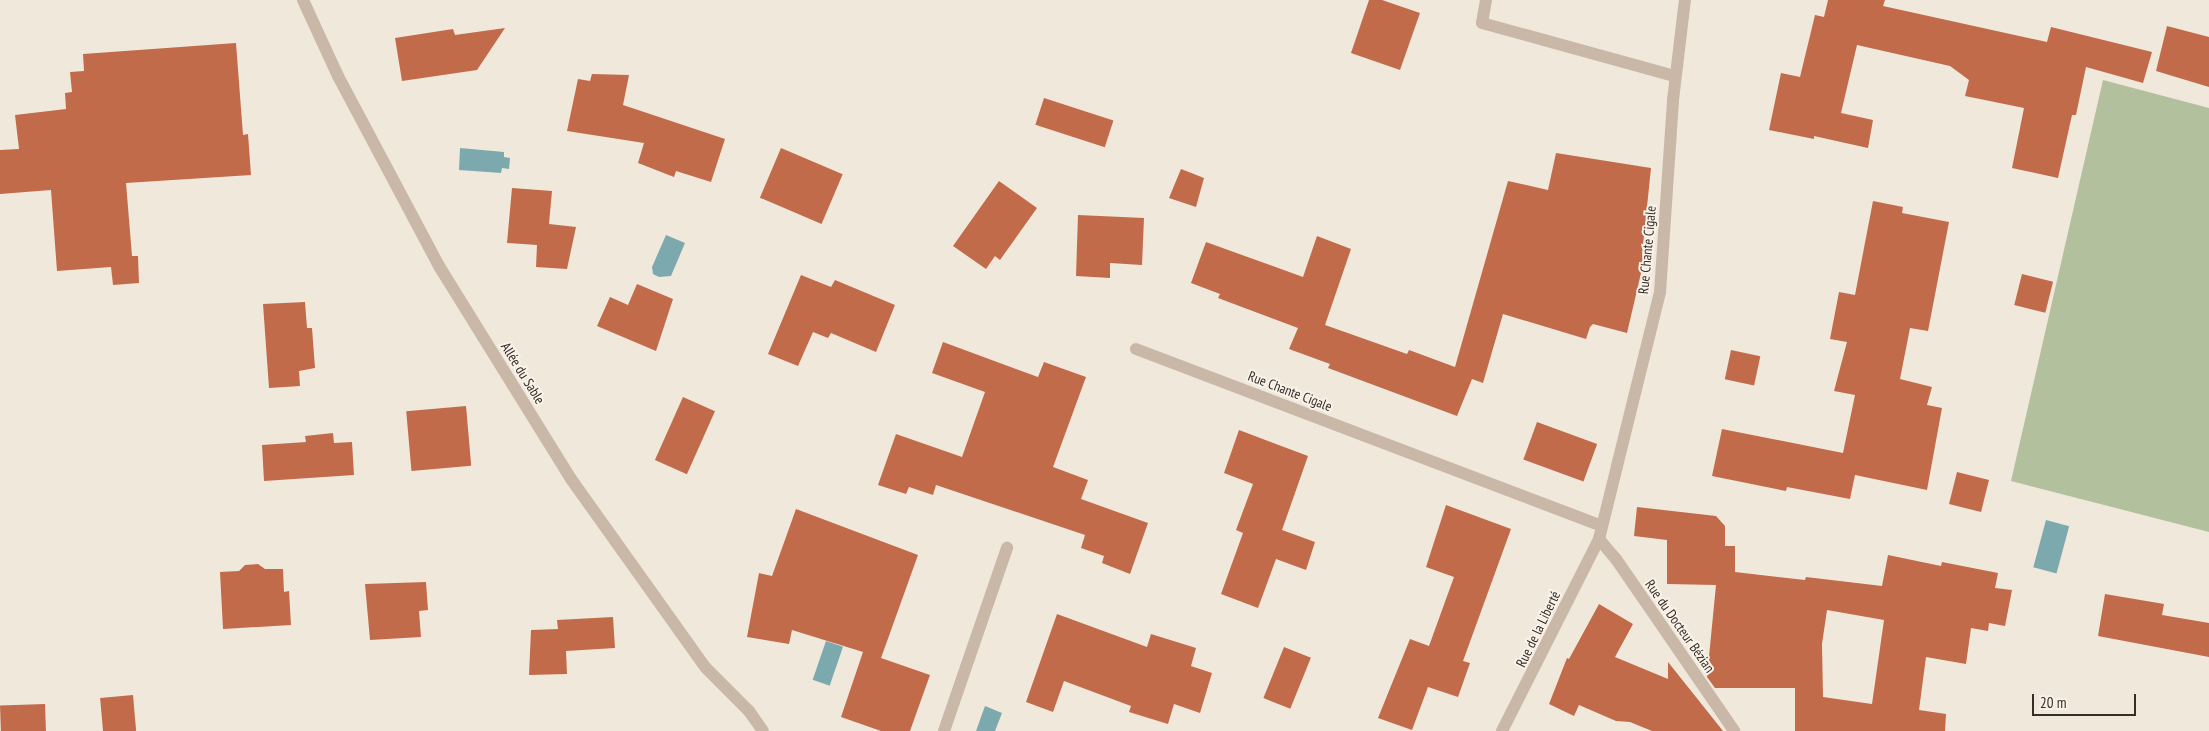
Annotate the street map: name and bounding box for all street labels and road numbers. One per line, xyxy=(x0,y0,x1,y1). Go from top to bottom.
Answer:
street label: Rue Chante Cigale xyxy=(1635,205,1659,295)
street label: Allée du Sable xyxy=(497,339,549,407)
street label: Rue Chante Cigale xyxy=(1246,367,1334,415)
street label: Rue du Docteur Bézian xyxy=(1642,576,1718,676)
street label: Rue de la Liberté xyxy=(1512,588,1564,670)

